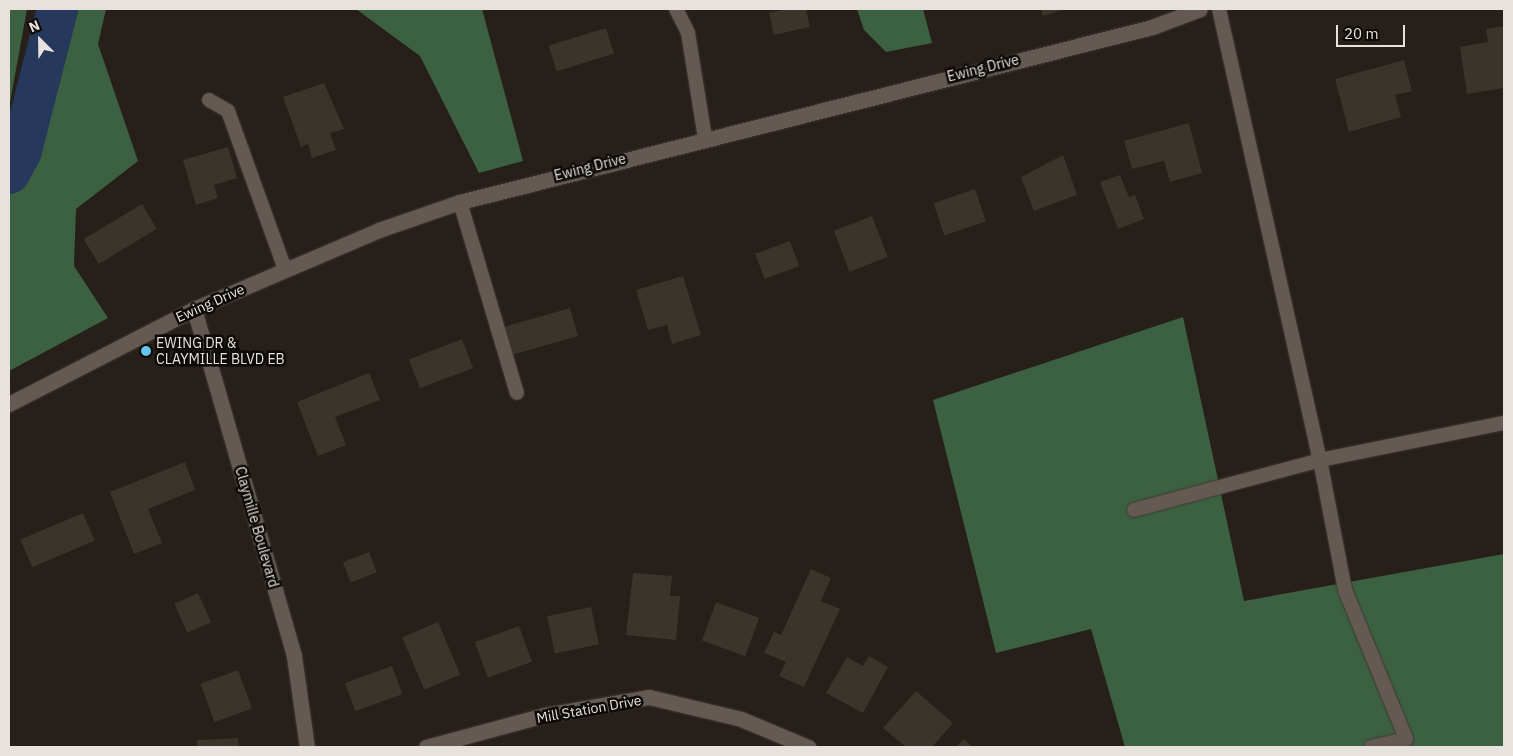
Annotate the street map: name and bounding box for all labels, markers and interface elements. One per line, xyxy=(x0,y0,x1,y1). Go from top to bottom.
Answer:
north arrow xyxy=(15,15,65,65)
scale bar xyxy=(1338,15,1407,47)
text: N xyxy=(26,16,42,36)
text: 20 m xyxy=(1344,24,1379,43)
street label: Ewing Drive xyxy=(945,51,1021,85)
street label: Ewing Drive xyxy=(552,150,628,184)
street label: Ewing Drive xyxy=(173,280,247,326)
place label: EWING DR & CLAYMILLE BLVD EB xyxy=(156,335,285,368)
marker: EWING DR & CLAYMILLE BLVD EB xyxy=(140,345,152,357)
street label: Claymille Boulevard xyxy=(232,465,282,589)
street label: Mill Station Drive xyxy=(535,692,643,726)

